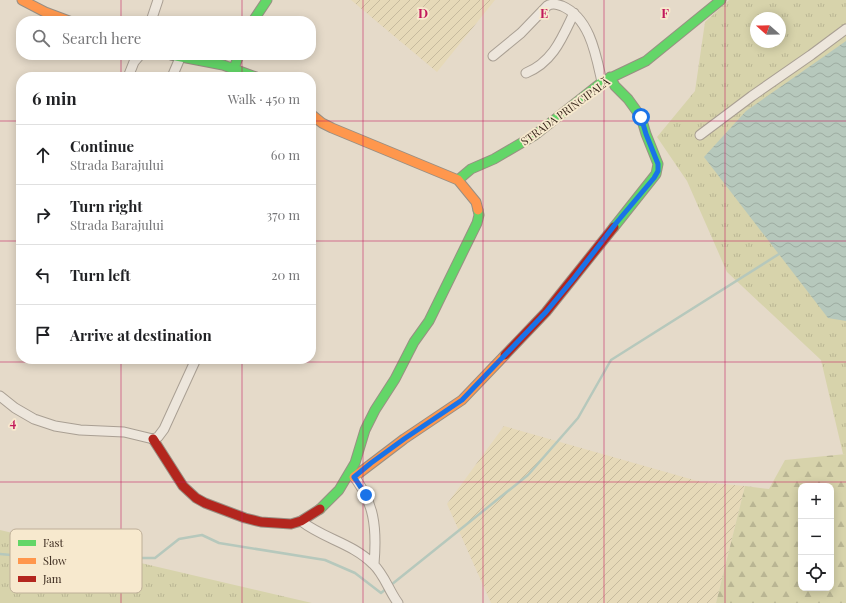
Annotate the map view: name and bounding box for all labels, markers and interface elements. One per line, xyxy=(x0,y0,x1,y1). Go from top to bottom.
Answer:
text: D xyxy=(418,4,428,21)
text: E xyxy=(540,4,548,21)
text: F xyxy=(661,4,669,21)
north arrow xyxy=(750,12,786,48)
search box xyxy=(16,16,316,60)
icon: search xyxy=(30,27,52,49)
text: Search here xyxy=(62,28,141,48)
street label: STRADA PRINCIPALĂ xyxy=(518,74,612,148)
text: 6 min xyxy=(32,87,77,109)
text: Walk · 450 m xyxy=(228,90,300,107)
route start xyxy=(632,108,650,126)
text: Continue xyxy=(70,136,134,156)
icon: ahead xyxy=(32,144,54,166)
text: 60 m xyxy=(271,146,300,163)
text: Strada Barajului xyxy=(70,156,164,173)
text: Turn right xyxy=(70,196,143,216)
icon: right xyxy=(32,204,54,226)
text: 370 m xyxy=(266,206,300,223)
text: Strada Barajului xyxy=(70,216,164,233)
icon: left xyxy=(32,264,54,286)
text: Turn left xyxy=(70,265,131,285)
text: 20 m xyxy=(271,266,300,283)
icon: arrive xyxy=(32,324,54,346)
text: Arrive at destination xyxy=(70,325,212,345)
text: 4 xyxy=(10,413,17,430)
map controls xyxy=(798,483,834,591)
button: + xyxy=(798,483,834,519)
route end xyxy=(357,486,375,504)
button: − xyxy=(798,519,834,555)
legend xyxy=(10,529,142,593)
text: Fast xyxy=(43,535,63,550)
text: Slow xyxy=(43,553,67,568)
button: locate xyxy=(798,555,834,591)
text: Jam xyxy=(42,571,62,586)

